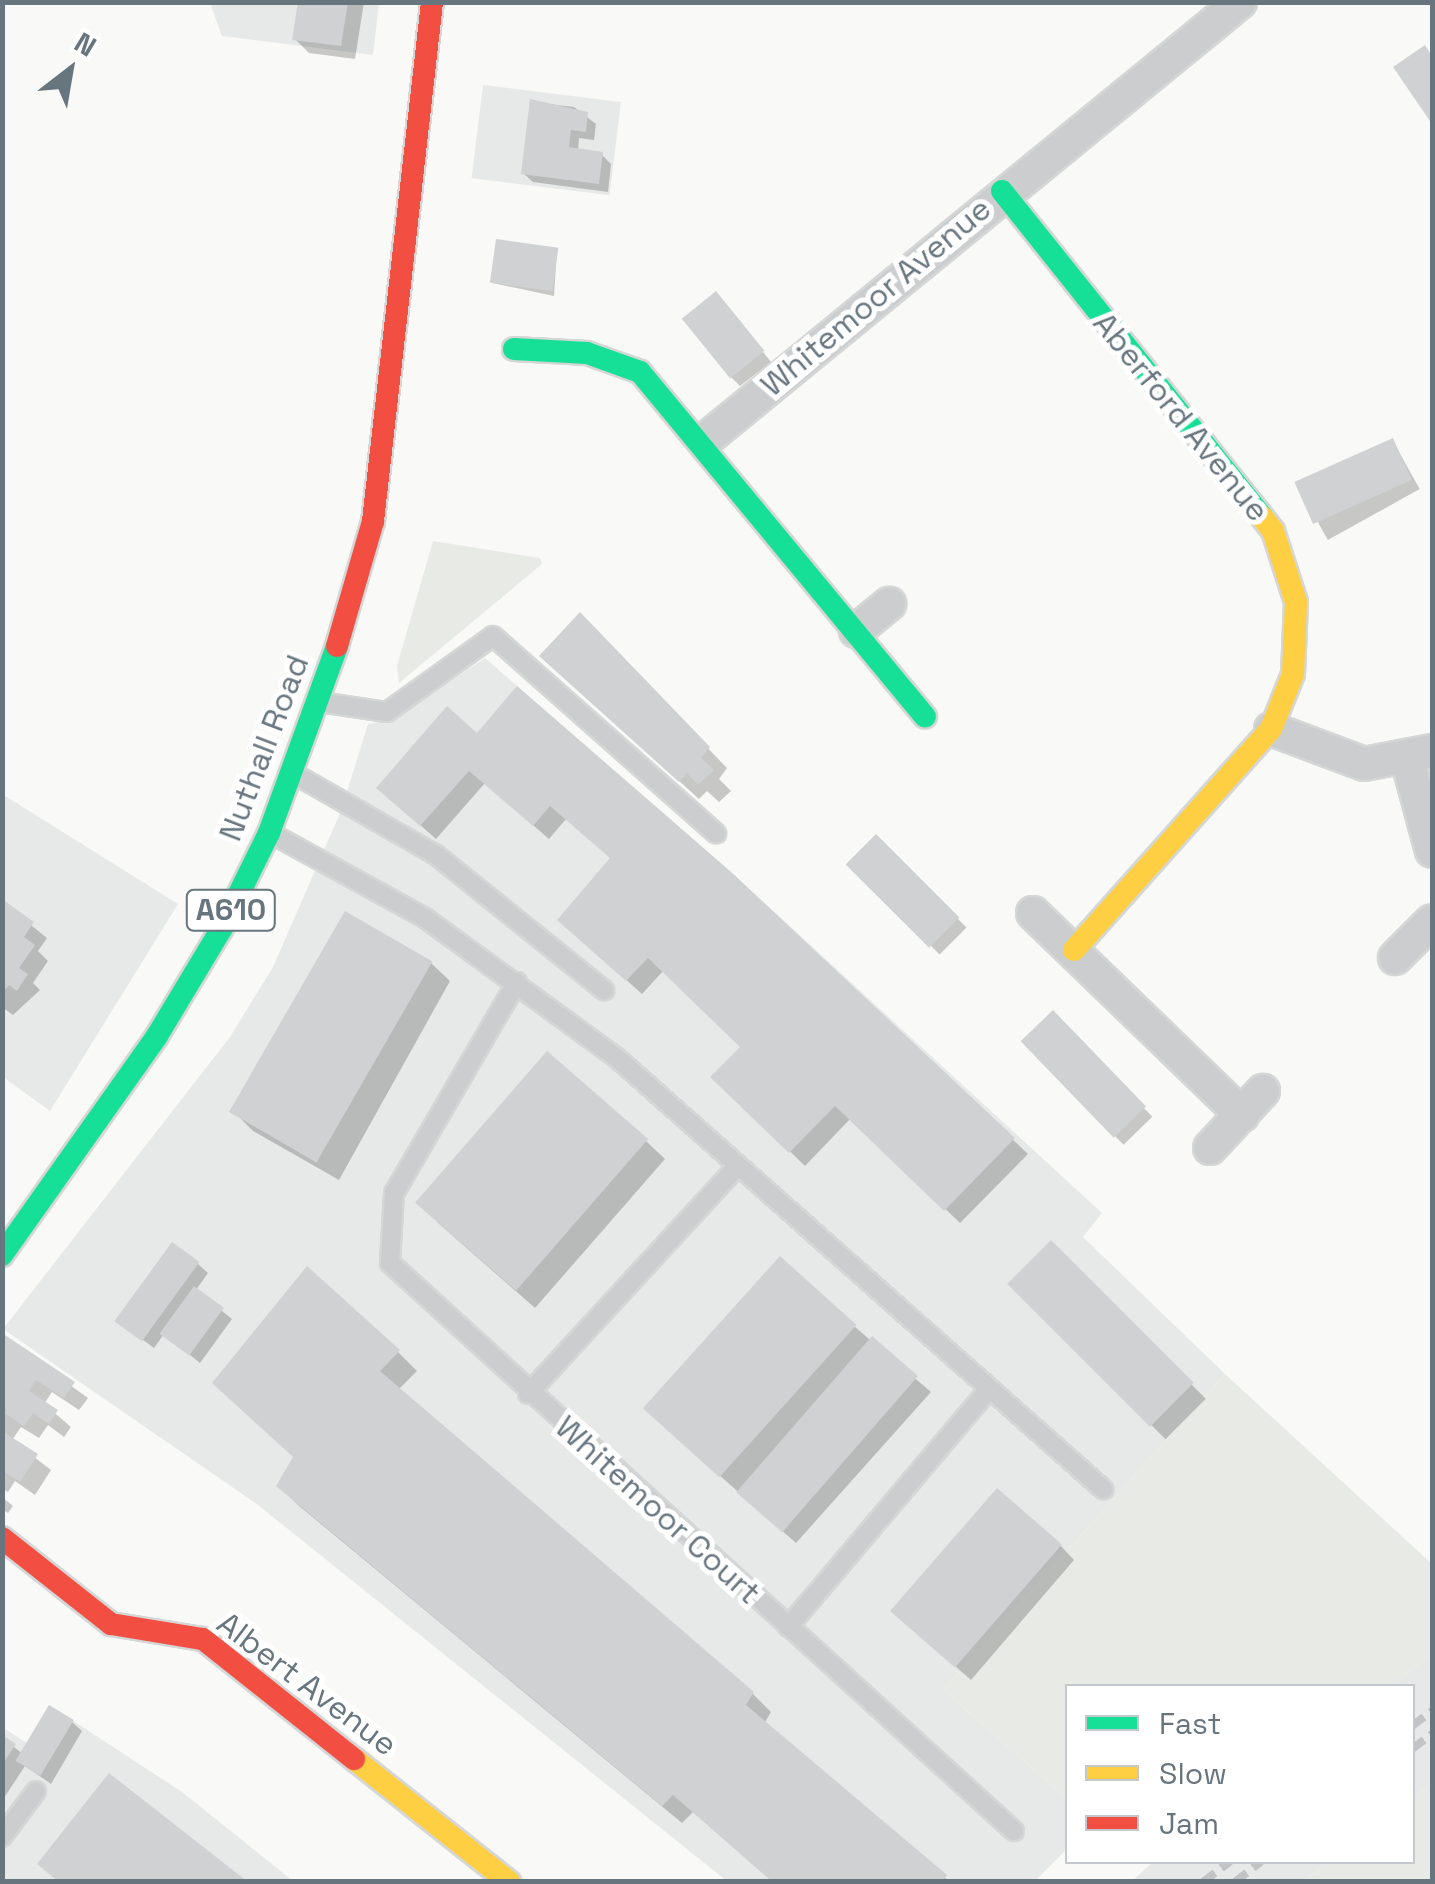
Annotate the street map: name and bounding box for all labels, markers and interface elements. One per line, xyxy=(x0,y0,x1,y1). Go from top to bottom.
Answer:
north arrow xyxy=(20,20,120,120)
text: N xyxy=(68,24,103,65)
street label: Whitemoor Avenue xyxy=(753,189,999,405)
street label: Aberford Avenue xyxy=(1085,305,1277,529)
street label: Nuthall Road xyxy=(211,650,317,846)
road number: A610 xyxy=(184,885,278,935)
street label: Whitemoor Court xyxy=(548,1408,768,1612)
street label: Albert Avenue xyxy=(209,1604,405,1764)
legend xyxy=(1065,1684,1415,1864)
text: Fast xyxy=(1159,1704,1221,1743)
text: Slow xyxy=(1159,1754,1227,1793)
text: Jam xyxy=(1159,1804,1219,1843)

